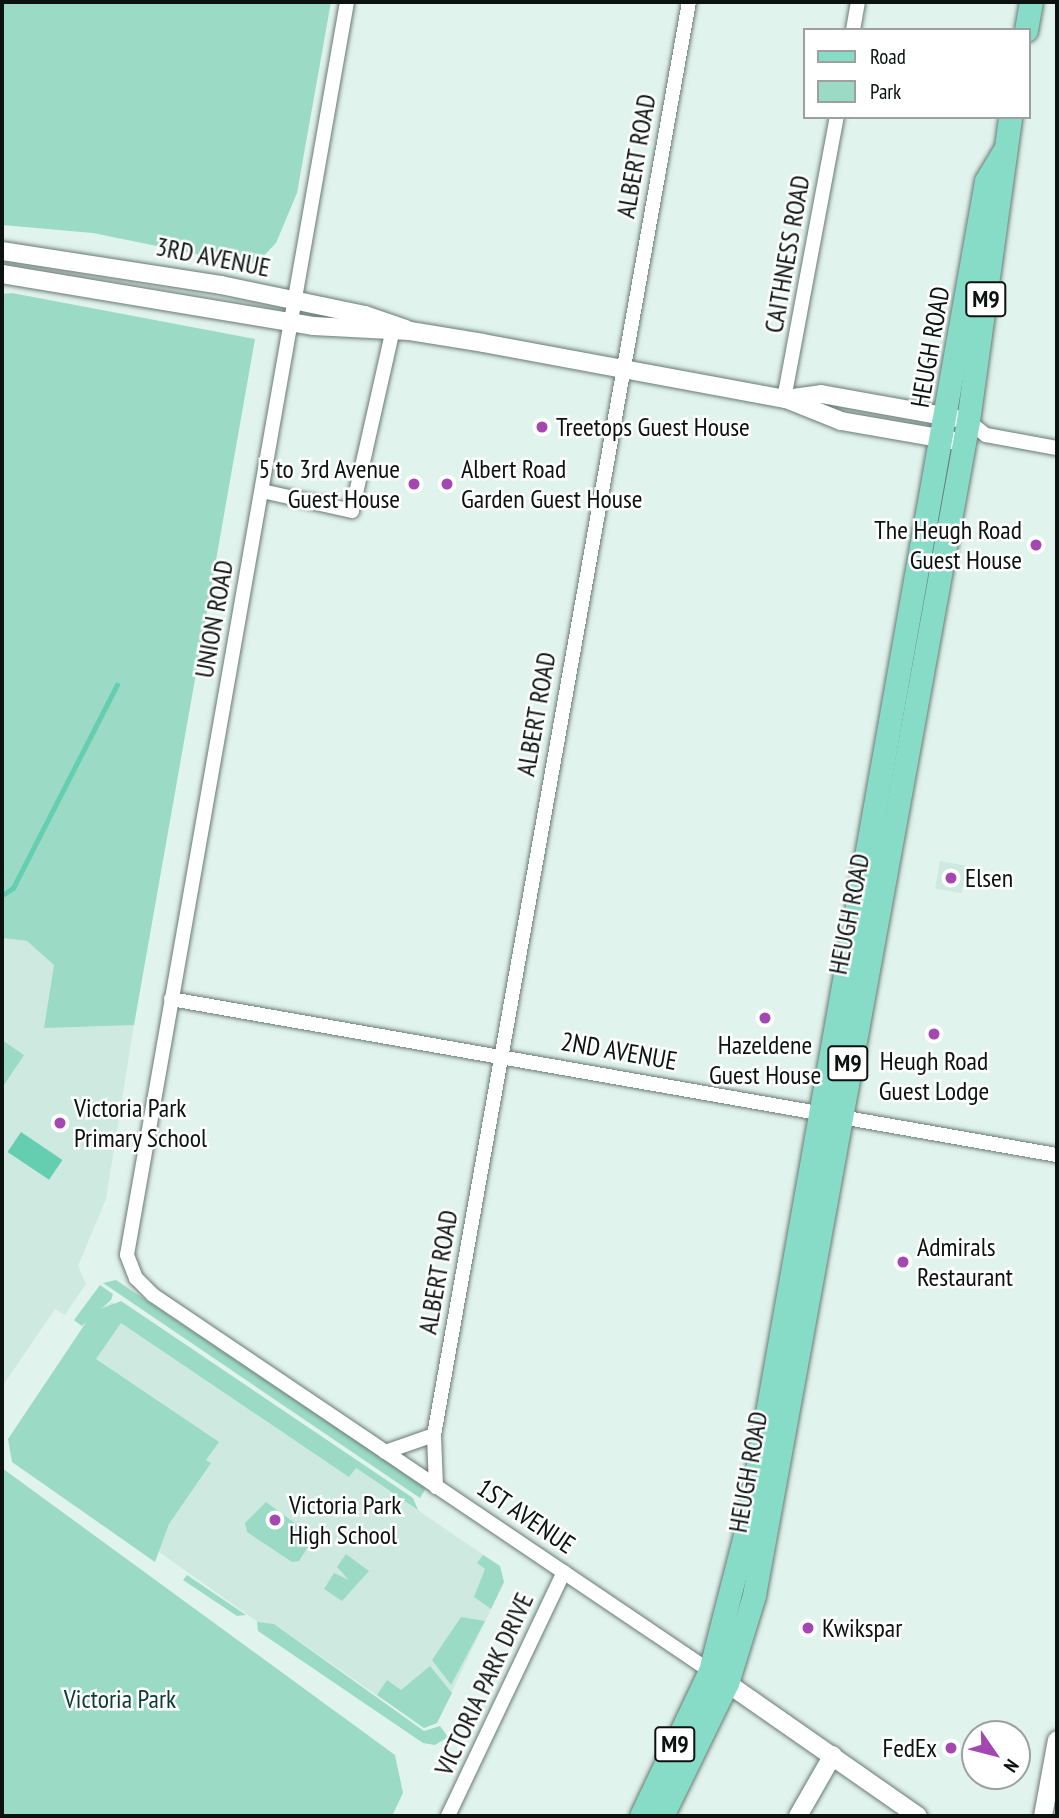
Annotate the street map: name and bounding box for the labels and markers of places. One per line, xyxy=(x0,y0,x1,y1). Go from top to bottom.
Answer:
place label: Treetops Guest House xyxy=(556,411,750,443)
marker: Treetops Guest House xyxy=(534,419,550,435)
place label: 5 to 3rd Avenue Guest House xyxy=(258,453,400,514)
place label: Albert Road Garden Guest House xyxy=(461,453,642,514)
marker: 5 to 3rd Avenue Guest House xyxy=(406,476,422,492)
marker: Albert Road Garden Guest House xyxy=(439,476,455,492)
place label: The Heugh Road Guest House xyxy=(874,514,1022,576)
marker: The Heugh Road Guest House xyxy=(1028,537,1044,553)
place label: Elsen xyxy=(965,862,1013,894)
marker: Elsen xyxy=(943,870,959,886)
marker: Hazeldene Guest House xyxy=(757,1010,773,1026)
marker: Heugh Road Guest Lodge xyxy=(926,1026,942,1042)
place label: Hazeldene Guest House xyxy=(709,1029,821,1090)
place label: Heugh Road Guest Lodge xyxy=(879,1045,989,1106)
place label: Victoria Park Primary School xyxy=(74,1092,208,1154)
marker: Victoria Park Primary School xyxy=(52,1115,68,1131)
place label: Admirals Restaurant xyxy=(917,1231,1013,1292)
marker: Admirals Restaurant xyxy=(895,1254,911,1270)
place label: Victoria Park High School xyxy=(289,1489,401,1550)
marker: Victoria Park High School xyxy=(267,1512,283,1528)
place label: Kwikspar xyxy=(822,1612,902,1644)
marker: Kwikspar xyxy=(800,1620,816,1636)
place label: FedEx xyxy=(882,1732,937,1764)
marker: FedEx xyxy=(943,1740,959,1756)

